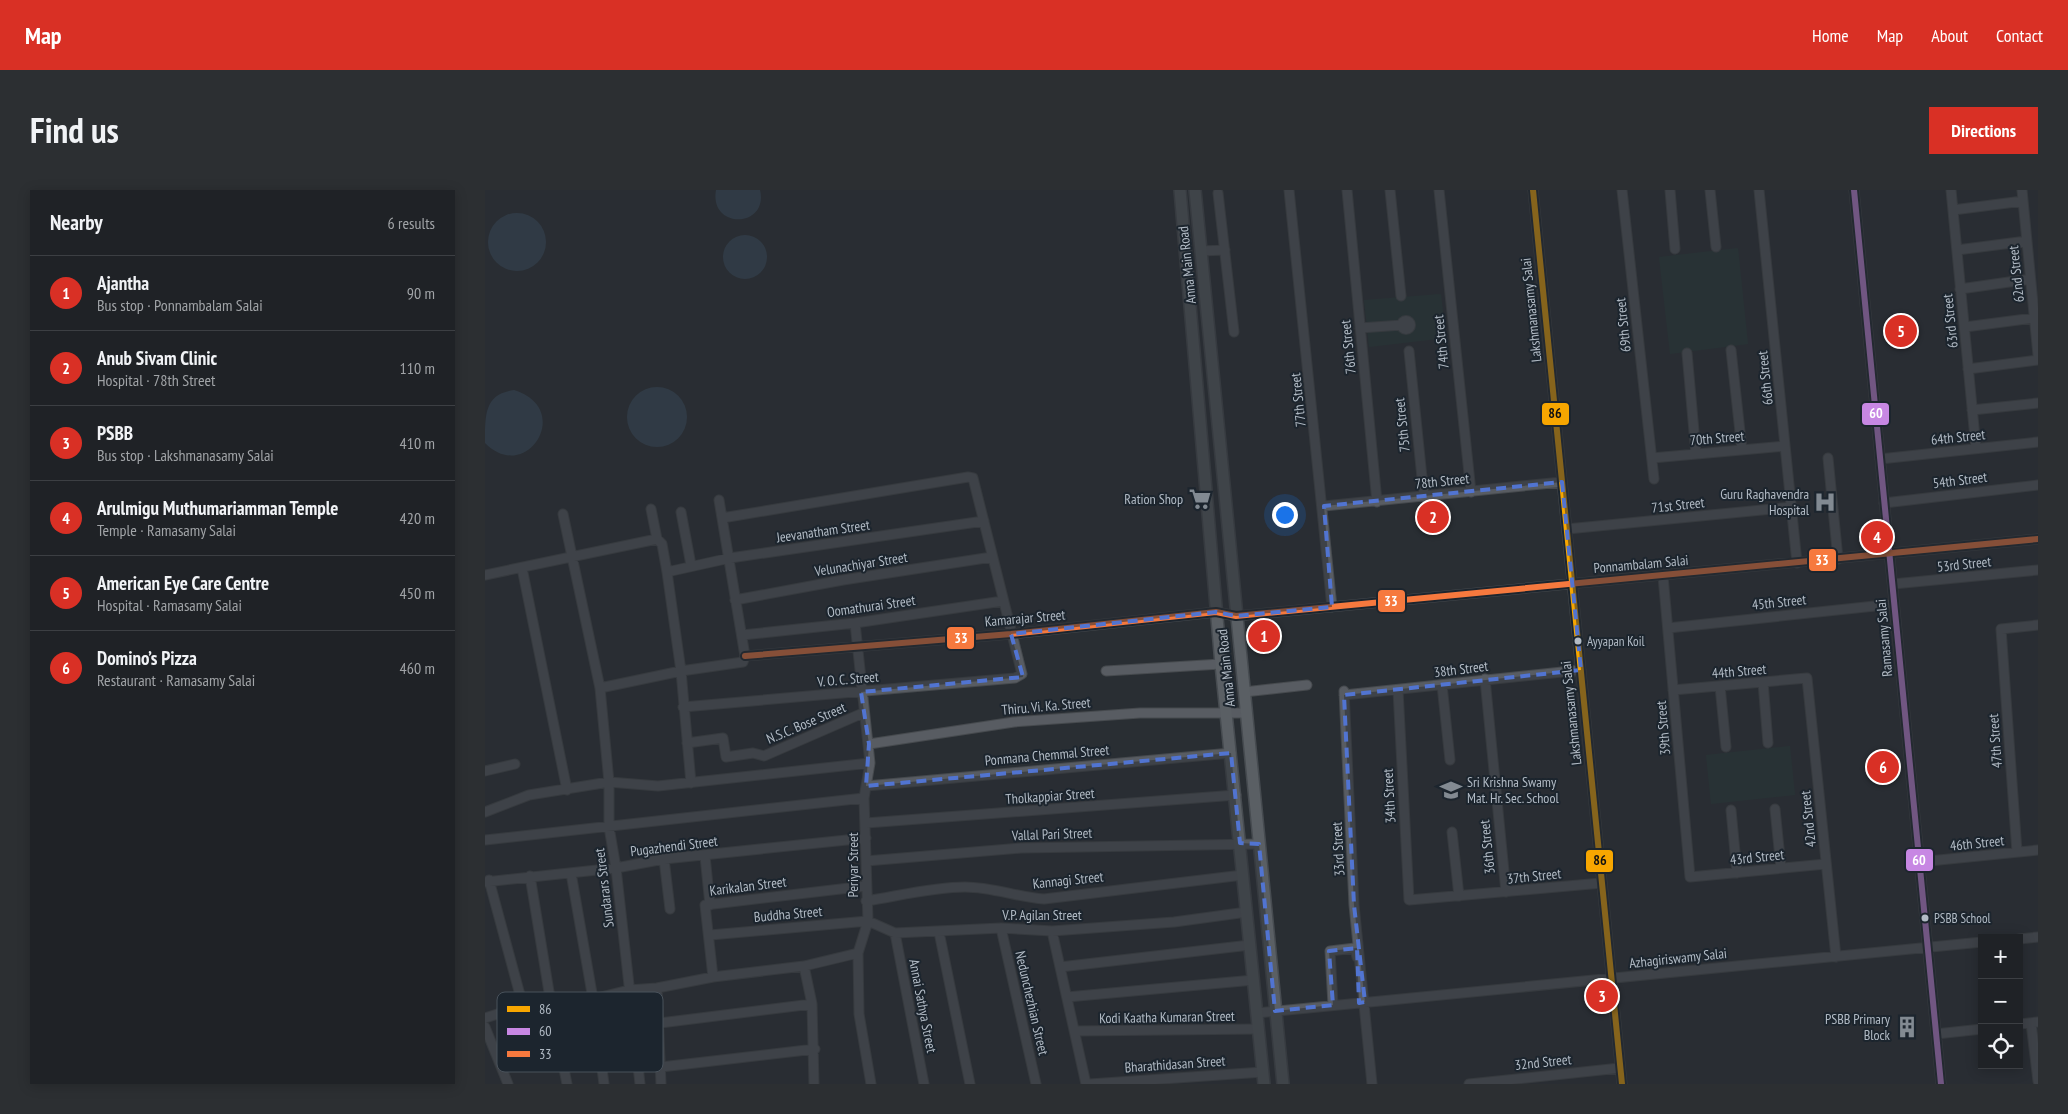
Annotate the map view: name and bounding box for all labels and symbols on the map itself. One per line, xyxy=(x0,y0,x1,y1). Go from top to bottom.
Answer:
street label: Anna Main Road xyxy=(1174,225,1200,305)
street label: 62nd Street xyxy=(2004,245,2028,303)
street label: Lakshmanasamy Salai xyxy=(1517,257,1545,363)
street label: 63rd Street xyxy=(1938,293,1962,349)
street label: 69th Street xyxy=(1611,297,1635,353)
pin: 5 xyxy=(1885,312,1917,350)
street label: 74th Street xyxy=(1429,314,1453,370)
street label: 76th Street xyxy=(1336,319,1360,375)
street label: 66th Street xyxy=(1753,350,1777,406)
street label: 77th Street xyxy=(1286,372,1310,428)
street label: 75th Street xyxy=(1390,397,1414,453)
line badge: 86 xyxy=(1541,402,1570,426)
line badge: 60 xyxy=(1861,402,1890,426)
text: 86 xyxy=(1548,404,1562,422)
text: 60 xyxy=(1869,404,1883,422)
street label: 64th Street xyxy=(1930,425,1986,449)
street label: 70th Street xyxy=(1689,427,1745,449)
street label: 54th Street xyxy=(1932,468,1988,492)
street label: 78th Street xyxy=(1414,469,1470,493)
place label: Guru Raghavendra Hospital xyxy=(1720,485,1810,519)
supermarket icon: Ration Shop xyxy=(1187,486,1213,512)
hospital icon: Guru Raghavendra Hospital xyxy=(1812,489,1838,515)
place label: Ration Shop xyxy=(1124,490,1183,508)
street label: 71st Street xyxy=(1651,493,1706,517)
pin: 2 xyxy=(1417,498,1449,536)
your location xyxy=(1272,502,1298,528)
street label: Jeevanatham Street xyxy=(774,516,871,547)
pin: 4 xyxy=(1861,518,1893,556)
street label: Velunachiyar Street xyxy=(812,548,909,580)
line badge: 33 xyxy=(1808,548,1837,572)
street label: Ponnambalam Salai xyxy=(1593,551,1689,577)
text: 33 xyxy=(1815,551,1829,569)
street label: 53rd Street xyxy=(1936,552,1992,576)
line badge: 33 xyxy=(1377,589,1406,613)
street label: 45th Street xyxy=(1751,590,1807,614)
street label: Oomathurai Street xyxy=(826,591,916,621)
text: 33 xyxy=(1384,592,1398,610)
street label: Ramasamy Salai xyxy=(1872,598,1896,678)
street label: Kamarajar Street xyxy=(984,606,1066,630)
pin: 1 xyxy=(1248,617,1280,655)
line badge: 33 xyxy=(946,626,975,650)
street label: Anna Main Road xyxy=(1213,628,1239,708)
text: 33 xyxy=(954,629,968,647)
place label: Ayyapan Koil xyxy=(1587,633,1645,650)
marker: Ayyapan Koil xyxy=(1573,636,1583,646)
street label: 38th Street xyxy=(1433,657,1489,681)
street label: Lakshmanasamy Salai xyxy=(1557,660,1585,766)
street label: 44th Street xyxy=(1711,660,1767,682)
street label: V. O. C. Street xyxy=(815,667,880,691)
street label: Thiru. Vi. Ka. Street xyxy=(1001,693,1091,719)
street label: N.S.C. Bose Street xyxy=(764,698,849,748)
street label: 39th Street xyxy=(1652,700,1674,756)
street label: 47th Street xyxy=(1984,713,2006,769)
street label: Ponmana Chemmal Street xyxy=(984,741,1110,769)
pin: 6 xyxy=(1867,748,1899,786)
street label: 34th Street xyxy=(1379,768,1399,824)
place label: Sri Krishna Swamy Mat. Hr. Sec. School xyxy=(1467,773,1559,807)
school or university icon: Sri Krishna Swamy Mat. Hr. Sec. School xyxy=(1438,777,1464,803)
street label: Tholkappiar Street xyxy=(1005,784,1095,808)
street label: 42nd Street xyxy=(1796,790,1820,848)
street label: 36th Street xyxy=(1475,819,1499,875)
street label: 33rd Street xyxy=(1328,821,1348,877)
street label: Vallal Pari Street xyxy=(1011,824,1093,844)
street label: 46th Street xyxy=(1949,831,2005,855)
street label: Pugazhendi Street xyxy=(629,832,719,860)
street label: Periyar Street xyxy=(844,832,862,898)
street label: 43rd Street xyxy=(1729,845,1785,869)
street label: Sundarars Street xyxy=(590,847,618,929)
line badge: 60 xyxy=(1905,848,1934,872)
line badge: 86 xyxy=(1585,849,1614,873)
text: 86 xyxy=(1593,851,1607,869)
text: 60 xyxy=(1912,851,1926,869)
street label: 37th Street xyxy=(1506,864,1562,888)
street label: Kannagi Street xyxy=(1032,867,1104,893)
street label: Karikalan Street xyxy=(709,872,787,900)
street label: Buddha Street xyxy=(753,902,823,926)
street label: V.P. Agilan Street xyxy=(1001,906,1082,924)
place label: PSBB School xyxy=(1934,910,1991,927)
marker: PSBB School xyxy=(1920,913,1930,923)
street label: Azhagiriswamy Salai xyxy=(1628,944,1728,972)
street label: Nedunchezhian Street xyxy=(1011,949,1053,1057)
street label: Annai Sathya Street xyxy=(905,958,941,1054)
pin: 3 xyxy=(1586,977,1618,1015)
legend xyxy=(497,992,663,1072)
text: 86 xyxy=(539,1000,552,1018)
street label: Kodi Kaatha Kumaran Street xyxy=(1099,1007,1235,1027)
place label: PSBB Primary Block xyxy=(1825,1010,1891,1044)
building icon: PSBB Primary Block xyxy=(1894,1014,1920,1040)
text: 60 xyxy=(539,1022,552,1040)
text: 33 xyxy=(539,1045,552,1063)
street label: 32nd Street xyxy=(1514,1050,1572,1074)
street label: Bharathidasan Street xyxy=(1124,1051,1226,1076)

